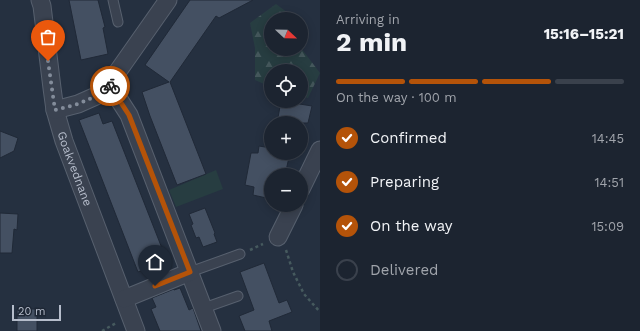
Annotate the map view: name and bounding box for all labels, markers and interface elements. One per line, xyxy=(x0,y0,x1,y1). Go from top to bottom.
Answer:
north arrow xyxy=(264,12,308,56)
map controls xyxy=(264,12,308,212)
text: Arriving in xyxy=(336,12,400,27)
pin xyxy=(31,20,65,61)
text: 15:16–15:21 xyxy=(544,25,624,43)
icon: bag xyxy=(37,26,59,48)
text: 2 min xyxy=(336,27,407,57)
button: locate xyxy=(264,64,308,108)
courier xyxy=(90,66,130,106)
icon: bike xyxy=(99,75,121,97)
text: On the way · 100 m xyxy=(336,90,457,105)
button: + xyxy=(264,116,308,160)
icon: check xyxy=(336,127,358,149)
text: Confirmed xyxy=(370,129,447,147)
street label: Goakvednane xyxy=(55,130,95,208)
text: 14:45 xyxy=(592,131,624,146)
button: − xyxy=(264,168,308,212)
icon: check xyxy=(336,171,358,193)
text: Preparing xyxy=(370,173,439,191)
text: 14:51 xyxy=(595,175,624,190)
icon: check xyxy=(336,215,358,237)
text: On the way xyxy=(370,217,452,235)
text: 15:09 xyxy=(591,219,624,234)
pin xyxy=(138,245,172,286)
icon: home xyxy=(144,251,166,273)
text: Delivered xyxy=(370,261,438,279)
scale bar xyxy=(12,303,61,322)
text: 20 m xyxy=(18,305,46,318)

